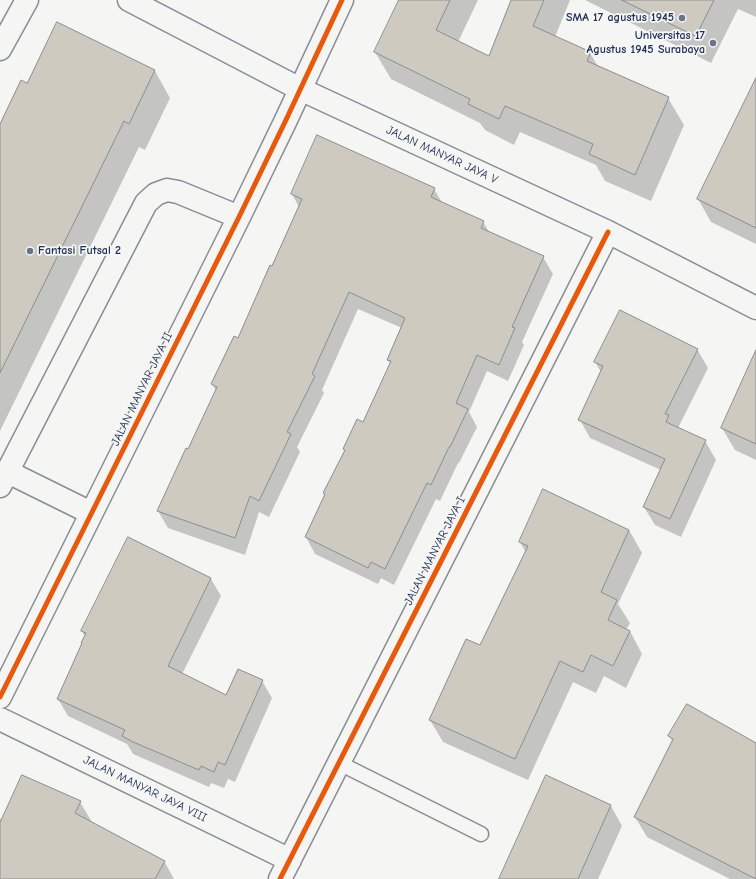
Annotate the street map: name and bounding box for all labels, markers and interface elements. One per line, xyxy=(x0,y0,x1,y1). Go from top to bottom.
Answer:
place label: SMA 17 agustus 1945 xyxy=(566,11,674,25)
marker: SMA 17 agustus 1945 xyxy=(677,13,687,23)
place label: Universitas 17 Agustus 1945 Surabaya xyxy=(587,29,705,57)
marker: Universitas 17 Agustus 1945 Surabaya xyxy=(708,38,718,48)
street label: JALAN MANYAR JAYA V xyxy=(384,123,500,187)
place label: Fantasi Futsal 2 xyxy=(38,244,121,258)
marker: Fantasi Futsal 2 xyxy=(25,246,35,256)
street label: JALAN MANYAR JAYA II xyxy=(108,330,176,448)
street label: JALAN MANYAR JAYA I xyxy=(401,494,469,608)
street label: JALAN MANYAR JAYA VIII xyxy=(81,753,209,825)

